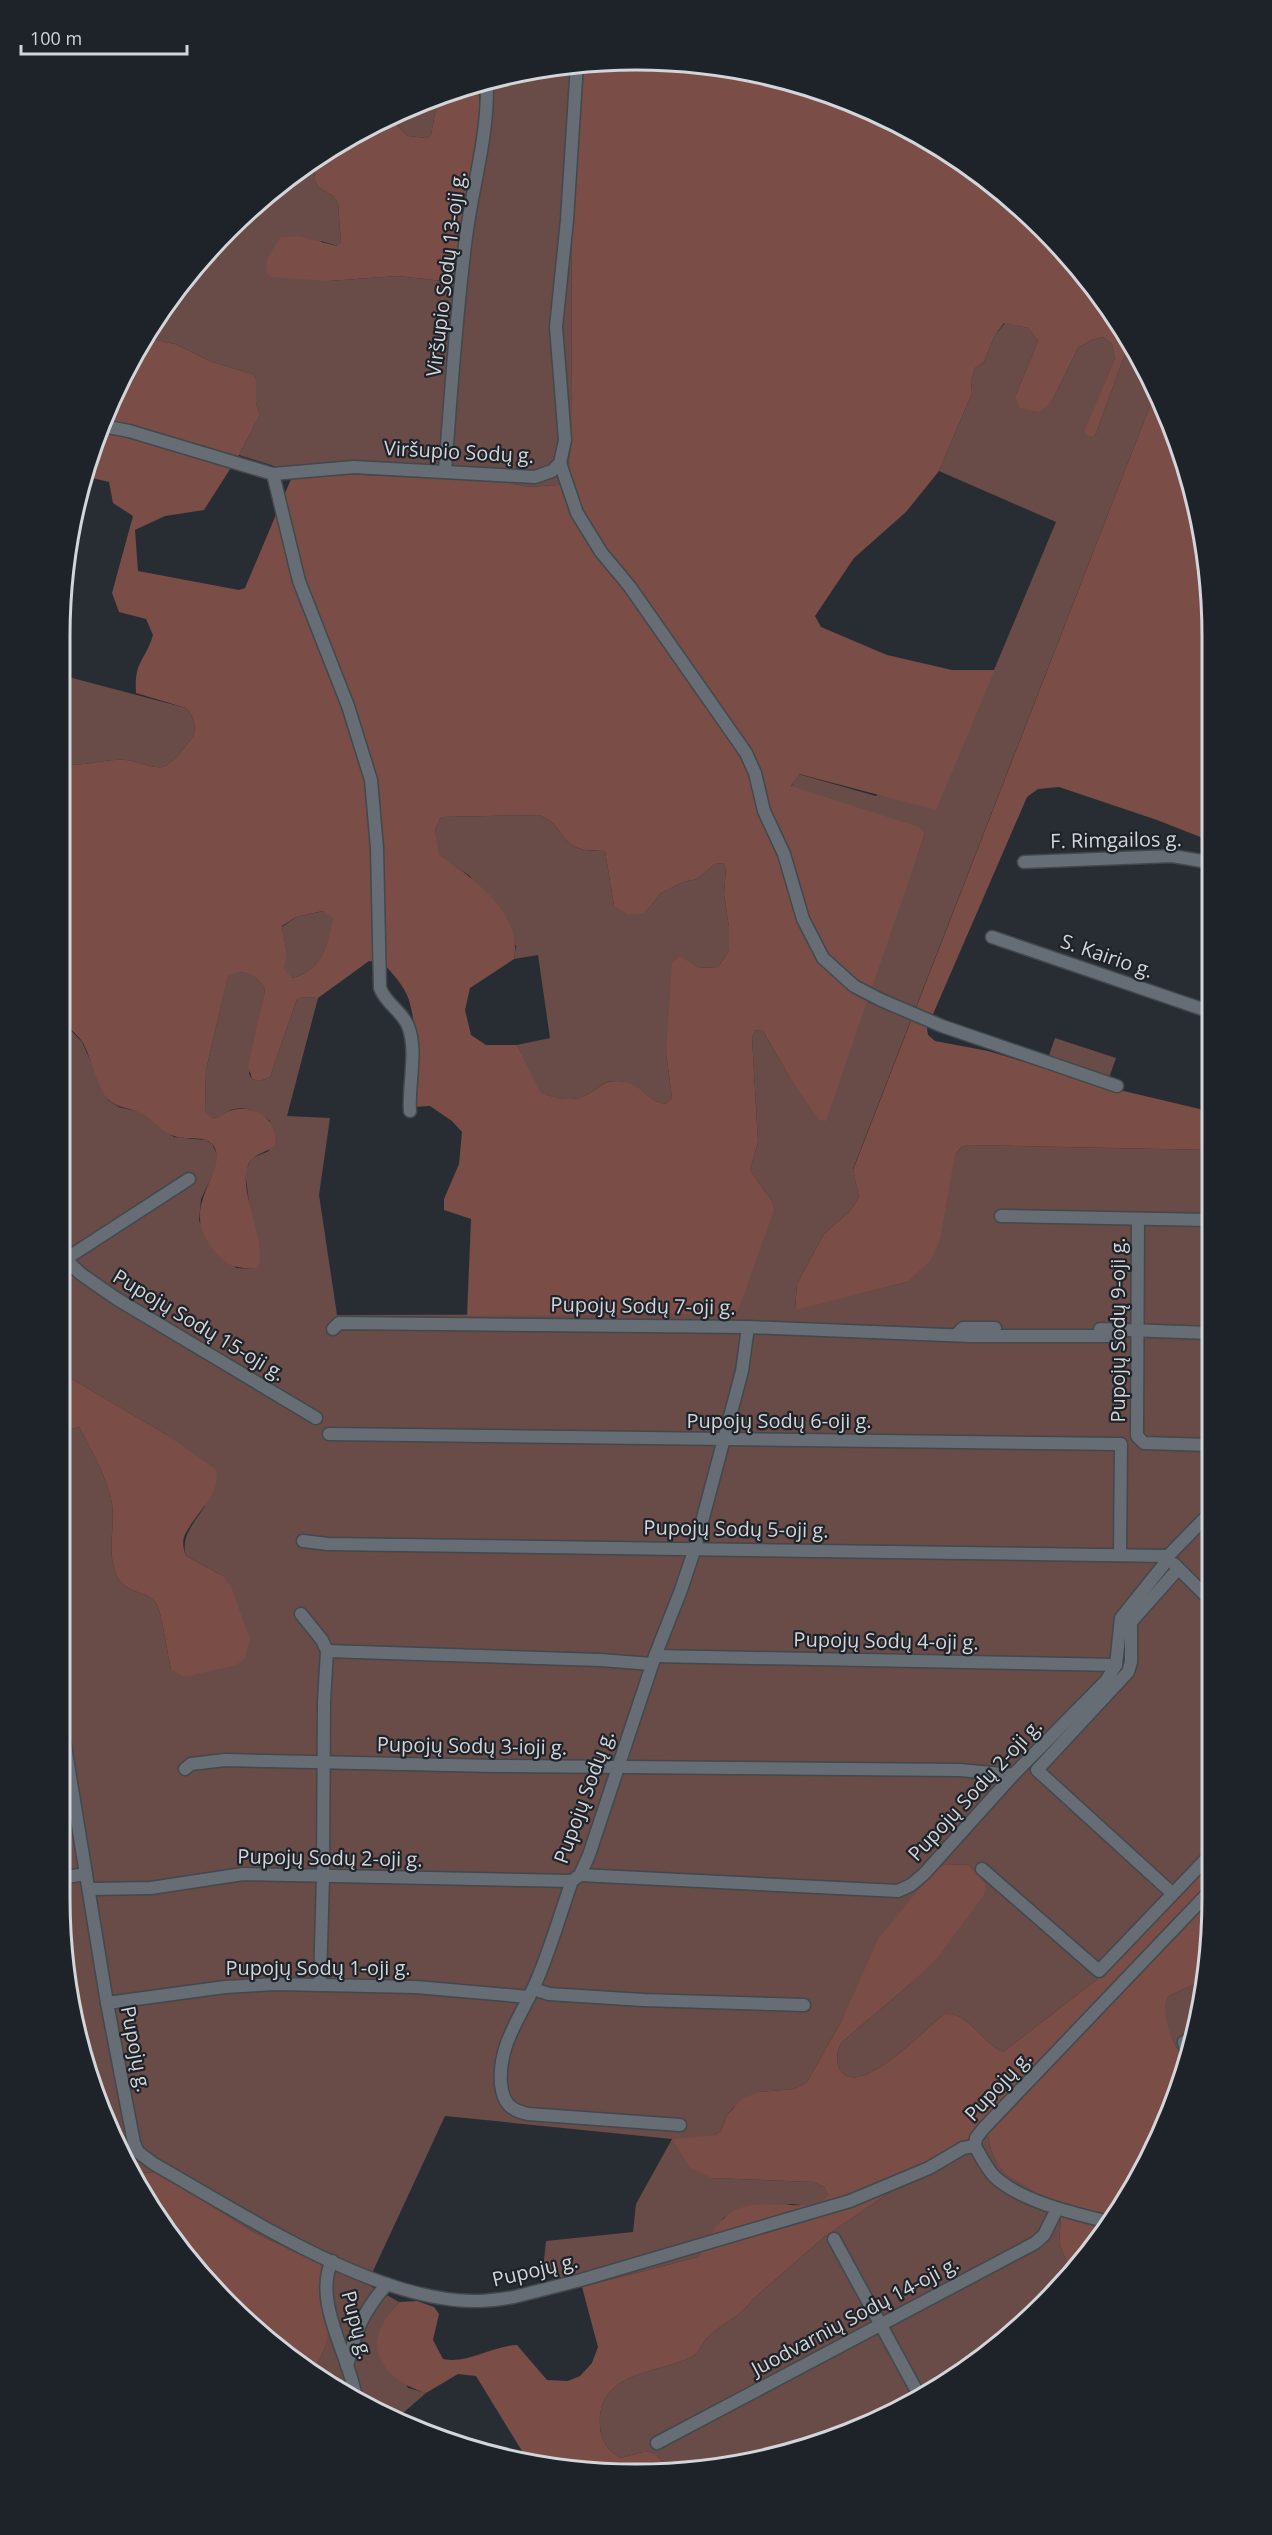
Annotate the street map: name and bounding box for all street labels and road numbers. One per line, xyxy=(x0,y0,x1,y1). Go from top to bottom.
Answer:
street label: Viršupio Sodų 13-oji g. xyxy=(419,170,472,378)
street label: Viršupio Sodų g. xyxy=(383,434,535,469)
street label: F. Rimgailos g. xyxy=(1050,825,1182,854)
street label: S. Kairio g. xyxy=(1057,927,1157,984)
street label: Pupojų Sodų 9-oji g. xyxy=(1104,1237,1131,1423)
street label: Pupojų Sodų 15-oji g. xyxy=(108,1262,290,1387)
street label: Pupojų Sodų 7-oji g. xyxy=(550,1290,736,1321)
street label: Pupojų Sodų 6-oji g. xyxy=(686,1407,872,1434)
street label: Pupojų Sodų 5-oji g. xyxy=(643,1513,829,1544)
street label: Pupojų Sodų 4-oji g. xyxy=(793,1625,979,1656)
street label: Pupojų Sodų 2-oji g. xyxy=(902,1713,1048,1867)
street label: Pupojų Sodų g. xyxy=(547,1726,620,1867)
street label: Pupojų Sodų 3-ioji g. xyxy=(377,1730,567,1761)
street label: Pupojų Sodų 2-oji g. xyxy=(237,1842,423,1873)
street label: Pupojų Sodų 1-oji g. xyxy=(225,1954,411,1981)
street label: Pupojų g. xyxy=(115,2004,158,2094)
street label: Pupojų g. xyxy=(958,2045,1037,2127)
street label: Pupojų g. xyxy=(489,2247,580,2292)
street label: Juodvarnių Sodų 14-oji g. xyxy=(745,2249,963,2383)
street label: Pupų g. xyxy=(335,2288,380,2362)

